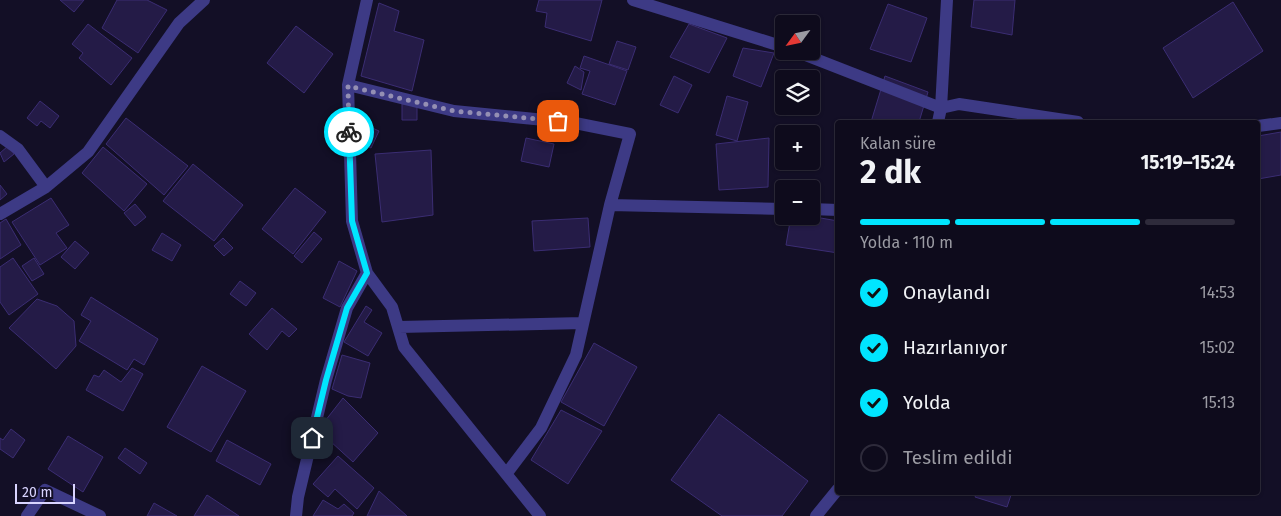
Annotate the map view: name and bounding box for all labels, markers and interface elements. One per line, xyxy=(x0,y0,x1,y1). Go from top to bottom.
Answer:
north arrow xyxy=(775,15,820,60)
map controls xyxy=(775,15,820,225)
button: layers xyxy=(775,70,820,115)
pin xyxy=(537,100,579,142)
courier xyxy=(324,107,374,157)
icon: bag xyxy=(544,107,572,135)
icon: bike xyxy=(335,118,363,146)
button: + xyxy=(775,125,820,170)
text: Kalan süre xyxy=(860,134,936,153)
text: 15:19–15:24 xyxy=(1141,151,1235,174)
text: 2 dk xyxy=(860,153,921,191)
button: − xyxy=(775,180,820,225)
text: Yolda · 110 m xyxy=(860,233,953,252)
icon: check xyxy=(860,279,888,307)
text: Onaylandı xyxy=(903,281,990,304)
text: 14:53 xyxy=(1200,283,1235,302)
icon: check xyxy=(860,334,888,362)
text: Hazırlanıyor xyxy=(903,336,1007,359)
text: 15:02 xyxy=(1200,338,1235,357)
icon: check xyxy=(860,389,888,417)
text: Yolda xyxy=(903,391,951,414)
text: 15:13 xyxy=(1202,393,1235,412)
pin xyxy=(291,417,333,459)
icon: home xyxy=(298,424,326,452)
text: Teslim edildi xyxy=(903,446,1013,469)
scale bar xyxy=(15,481,75,504)
text: 20 m xyxy=(22,484,52,501)

